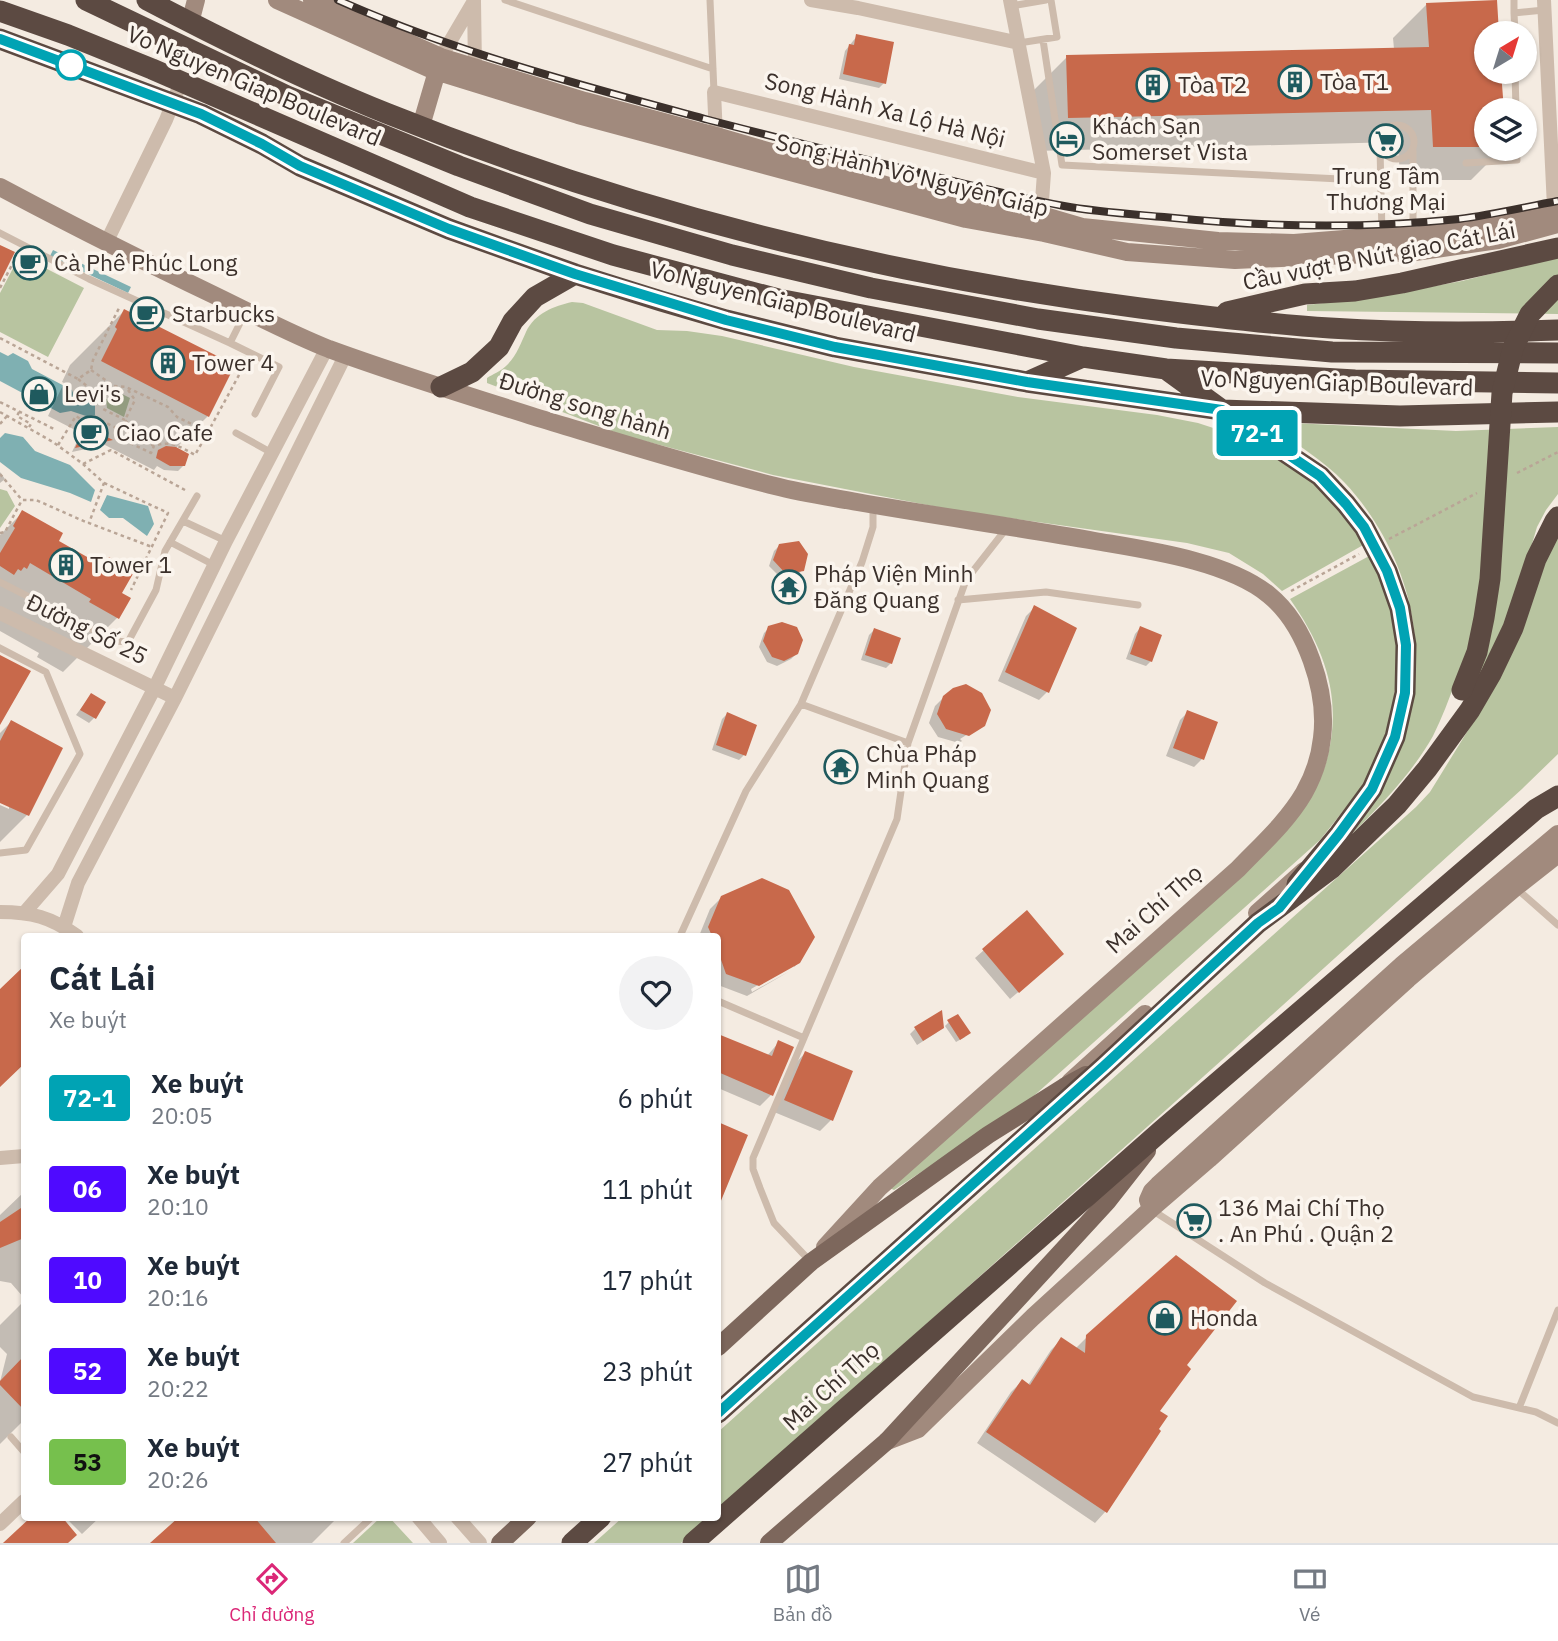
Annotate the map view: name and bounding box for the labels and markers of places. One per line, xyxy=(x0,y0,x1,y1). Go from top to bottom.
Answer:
unlabelled marker xyxy=(56,50,86,80)
building icon: Tòa T1 xyxy=(1276,63,1314,101)
building icon: Tòa T2 xyxy=(1134,66,1172,104)
place label: Tòa T1 xyxy=(1320,66,1389,96)
place label: Tòa T2 xyxy=(1178,69,1247,99)
place label: Khách Sạn Somerset Vista xyxy=(1092,110,1248,166)
hotel icon: Khách Sạn Somerset Vista xyxy=(1048,120,1086,158)
supermarket icon: Trung Tâm Thương Mại xyxy=(1367,122,1405,160)
place label: Trung Tâm Thương Mại xyxy=(1326,160,1446,216)
cafe icon: Cà Phê Phúc Long xyxy=(11,244,49,282)
place label: Cà Phê Phúc Long xyxy=(54,247,238,277)
cafe icon: Starbucks xyxy=(128,295,166,333)
place label: Starbucks xyxy=(172,298,275,328)
building icon: Tower 4 xyxy=(149,344,187,382)
place label: Tower 4 xyxy=(192,347,274,377)
shop icon: Levi's xyxy=(20,375,58,413)
place label: Levi's xyxy=(64,378,122,408)
cafe icon: Ciao Cafe xyxy=(72,414,110,452)
place label: Ciao Cafe xyxy=(116,417,213,447)
building icon: Tower 1 xyxy=(47,546,85,584)
place label: Tower 1 xyxy=(90,549,172,579)
place label: Pháp Viện Minh Đăng Quang xyxy=(814,558,973,614)
temple icon: Pháp Viện Minh Đăng Quang xyxy=(770,568,808,606)
place label: Chùa Pháp Minh Quang xyxy=(866,738,989,794)
temple icon: Chùa Pháp Minh Quang xyxy=(822,748,860,786)
place label: 136 Mai Chí Thọ . An Phú . Quận 2 xyxy=(1218,1192,1394,1248)
supermarket icon: 136 Mai Chí Thọ . An Phú . Quận 2 xyxy=(1175,1202,1213,1240)
shop icon: Honda xyxy=(1146,1299,1184,1337)
place label: Honda xyxy=(1190,1302,1258,1332)

